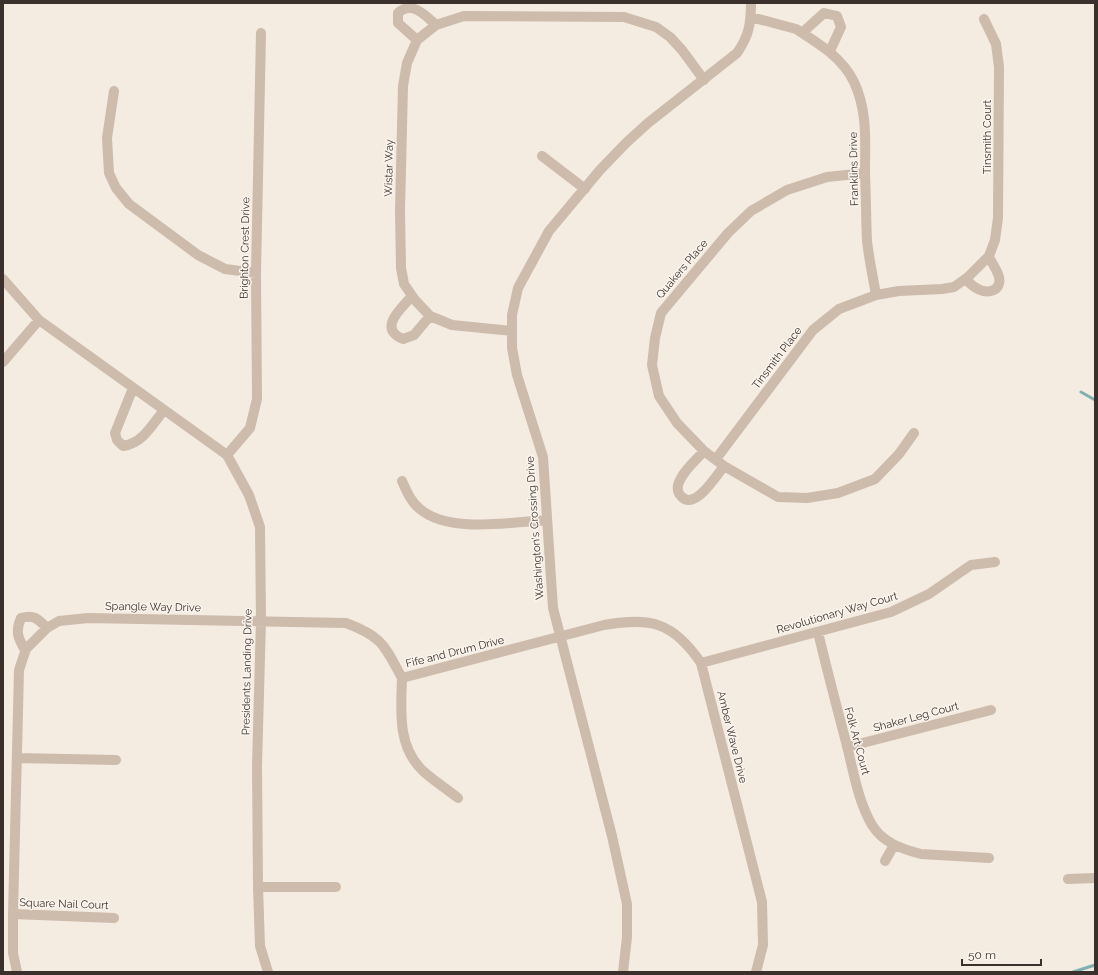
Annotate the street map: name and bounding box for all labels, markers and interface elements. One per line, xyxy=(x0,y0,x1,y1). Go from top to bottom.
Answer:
street label: Tinsmith Court xyxy=(981,99,994,174)
street label: Franklins Drive xyxy=(847,131,861,206)
street label: Wistar Way xyxy=(382,139,396,197)
street label: Brighton Crest Drive xyxy=(238,196,252,299)
street label: Quakers Place xyxy=(654,236,711,301)
street label: Tinsmith Place xyxy=(749,324,805,392)
street label: Washington's Crossing Drive xyxy=(523,455,547,600)
street label: Revolutionary Way Court xyxy=(775,589,899,637)
street label: Spangle Way Drive xyxy=(105,600,202,614)
street label: Presidents Landing Drive xyxy=(239,608,255,735)
street label: Fife and Drum Drive xyxy=(404,633,506,671)
street label: Amber Wave Drive xyxy=(714,689,750,785)
street label: Shaker Leg Court xyxy=(872,699,960,735)
street label: Folk Art Court xyxy=(842,706,872,777)
street label: Square Nail Court xyxy=(19,896,109,912)
scale bar xyxy=(962,941,1041,967)
text: 50 m xyxy=(968,948,996,962)

